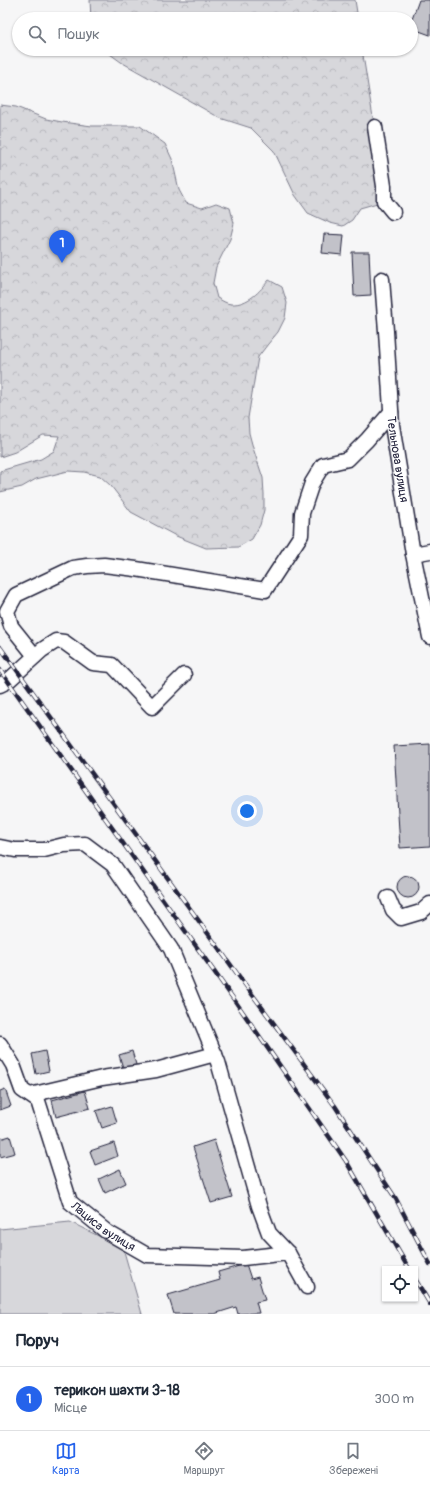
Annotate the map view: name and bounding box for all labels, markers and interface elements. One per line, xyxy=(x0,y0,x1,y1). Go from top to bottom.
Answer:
search box xyxy=(12,12,418,56)
icon: search xyxy=(26,23,48,45)
text: Пошук xyxy=(58,25,100,44)
pin: 1 xyxy=(49,230,75,263)
street label: Тельнова вулиця xyxy=(383,416,412,504)
your location xyxy=(237,801,257,821)
street label: Лациса вулиця xyxy=(67,1198,138,1255)
map controls xyxy=(382,1266,418,1302)
button: locate xyxy=(382,1266,418,1302)
text: Поруч xyxy=(16,1330,59,1351)
text: терикон шахти 3-18 xyxy=(54,1381,180,1400)
text: 1 xyxy=(26,1391,32,1407)
text: 300 m xyxy=(375,1391,414,1407)
text: Місце xyxy=(54,1400,87,1416)
tab: Карта xyxy=(52,1440,79,1477)
tab: Маршрут xyxy=(183,1440,225,1477)
tab: Збережені xyxy=(329,1440,378,1477)

